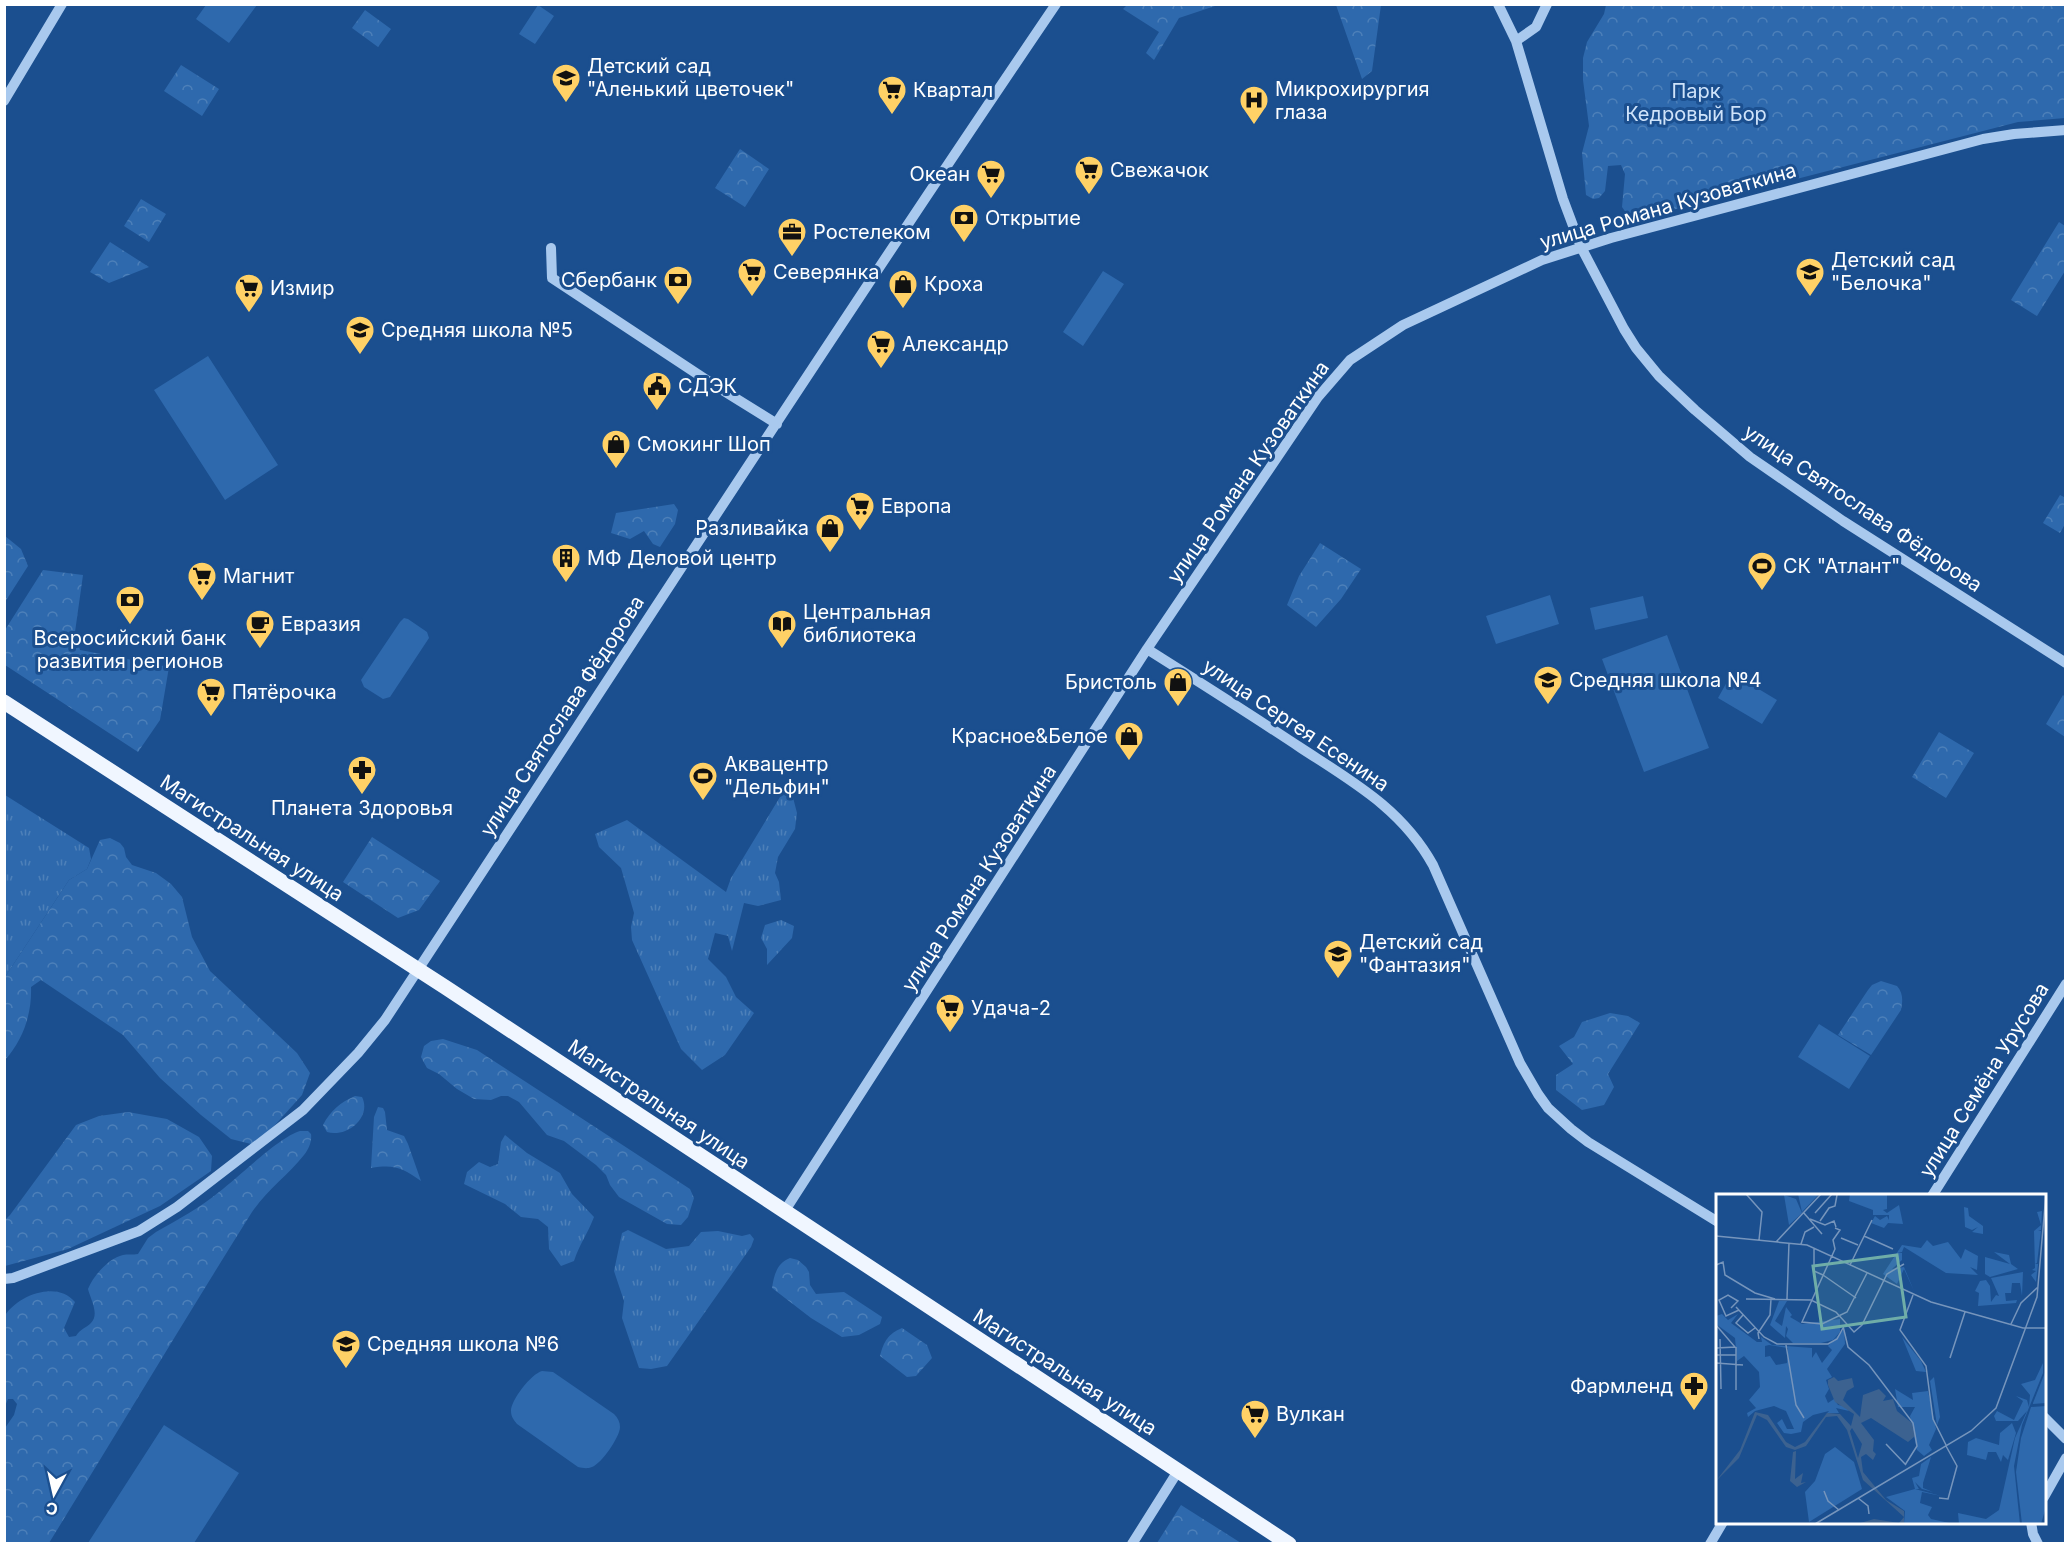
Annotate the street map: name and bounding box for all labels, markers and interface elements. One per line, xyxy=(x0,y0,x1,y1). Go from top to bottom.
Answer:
place label: Детский сад "Аленький цветочек" xyxy=(587,54,794,101)
school or university icon: Детский сад "Аленький цветочек" xyxy=(550,62,582,104)
supermarket icon: Квартал xyxy=(876,74,908,116)
place label: Микрохирургия глаза xyxy=(1275,77,1430,124)
place label: Квартал xyxy=(913,78,993,102)
park label: Парк Кедровый Бор xyxy=(1625,79,1767,126)
hospital icon: Микрохирургия глаза xyxy=(1238,84,1270,126)
supermarket icon: Свежачок xyxy=(1073,154,1105,196)
supermarket icon: Океан xyxy=(975,158,1007,200)
place label: Свежачок xyxy=(1110,158,1209,182)
street label: улица Романа Кузоваткина xyxy=(1537,158,1799,254)
place label: Океан xyxy=(909,162,970,186)
bank icon: Открытие xyxy=(948,202,980,244)
place label: Открытие xyxy=(985,206,1081,230)
office icon: Ростелеком xyxy=(776,216,808,258)
place label: Ростелеком xyxy=(813,220,931,244)
place label: Детский сад "Белочка" xyxy=(1831,248,1955,295)
supermarket icon: Северянка xyxy=(736,256,768,298)
school or university icon: Детский сад "Белочка" xyxy=(1794,256,1826,298)
place label: Северянка xyxy=(773,260,879,284)
bank icon: Сбербанк xyxy=(662,264,694,306)
place label: Сбербанк xyxy=(561,268,657,292)
shop icon: Кроха xyxy=(887,268,919,310)
supermarket icon: Измир xyxy=(233,272,265,314)
place label: Кроха xyxy=(924,272,983,296)
place label: Измир xyxy=(270,276,334,300)
school or university icon: Средняя школа №5 xyxy=(344,314,376,356)
place label: Средняя школа №5 xyxy=(381,318,573,342)
supermarket icon: Александр xyxy=(865,328,897,370)
place label: Александр xyxy=(902,332,1009,356)
street label: улица Романа Кузоваткина xyxy=(1162,356,1334,588)
public building icon: СДЭК xyxy=(641,370,673,412)
place label: СДЭК xyxy=(678,374,737,398)
street label: улица Святослава Фёдорова xyxy=(1739,419,1987,597)
shop icon: Смокинг Шоп xyxy=(600,428,632,470)
place label: Смокинг Шоп xyxy=(637,432,771,456)
supermarket icon: Европа xyxy=(844,490,876,532)
place label: Европа xyxy=(881,494,952,518)
shop icon: Разливайка xyxy=(814,512,846,554)
place label: Разливайка xyxy=(695,516,809,540)
building icon: МФ Деловой центр xyxy=(550,542,582,584)
place label: МФ Деловой центр xyxy=(587,546,777,570)
sports icon: СК "Атлант" xyxy=(1746,550,1778,592)
place label: СК "Атлант" xyxy=(1783,554,1900,578)
supermarket icon: Магнит xyxy=(186,560,218,602)
place label: Магнит xyxy=(223,564,295,588)
bank icon: Всеросийский банк развития регионов xyxy=(114,584,146,626)
street label: улица Святослава Фёдорова xyxy=(475,591,649,841)
place label: Центральная библиотека xyxy=(803,600,931,647)
cafe icon: Евразия xyxy=(244,608,276,650)
library icon: Центральная библиотека xyxy=(766,608,798,650)
place label: Евразия xyxy=(281,612,361,636)
place label: Всеросийский банк развития регионов xyxy=(34,626,227,673)
street label: улица Сергея Есенина xyxy=(1198,654,1394,796)
school or university icon: Средняя школа №4 xyxy=(1532,664,1564,706)
shop icon: Бристоль xyxy=(1162,666,1194,708)
place label: Средняя школа №4 xyxy=(1569,668,1762,692)
place label: Бристоль xyxy=(1065,670,1157,694)
supermarket icon: Пятёрочка xyxy=(195,676,227,718)
place label: Пятёрочка xyxy=(232,680,337,704)
shop icon: Красное&Белое xyxy=(1113,720,1145,762)
place label: Красное&Белое xyxy=(951,724,1108,748)
place label: Аквацентр "Дельфин" xyxy=(724,752,830,799)
pharmacy icon: Планета Здоровья xyxy=(346,754,378,796)
sports icon: Аквацентр "Дельфин" xyxy=(687,760,719,802)
street label: улица Романа Кузоваткина xyxy=(897,760,1061,996)
street label: Магистральная улица xyxy=(156,770,348,906)
place label: Планета Здоровья xyxy=(271,796,453,820)
place label: Детский сад "Фантазия" xyxy=(1359,930,1483,977)
school or university icon: Детский сад "Фантазия" xyxy=(1322,938,1354,980)
street label: улица Семёна Урусова xyxy=(1914,978,2054,1182)
supermarket icon: Удача-2 xyxy=(934,992,966,1034)
place label: Удача-2 xyxy=(971,996,1051,1020)
street label: Магистральная улица xyxy=(564,1034,754,1174)
inset map xyxy=(1716,1194,2046,1524)
street label: Магистральная улица xyxy=(969,1304,1161,1440)
school or university icon: Средняя школа №6 xyxy=(330,1328,362,1370)
place label: Средняя школа №6 xyxy=(367,1332,559,1356)
pharmacy icon: Фармленд xyxy=(1678,1370,1710,1412)
place label: Фармленд xyxy=(1570,1374,1673,1398)
supermarket icon: Вулкан xyxy=(1239,1398,1271,1440)
place label: Вулкан xyxy=(1276,1402,1345,1426)
north arrow xyxy=(24,1464,84,1524)
text: С xyxy=(45,1498,59,1520)

